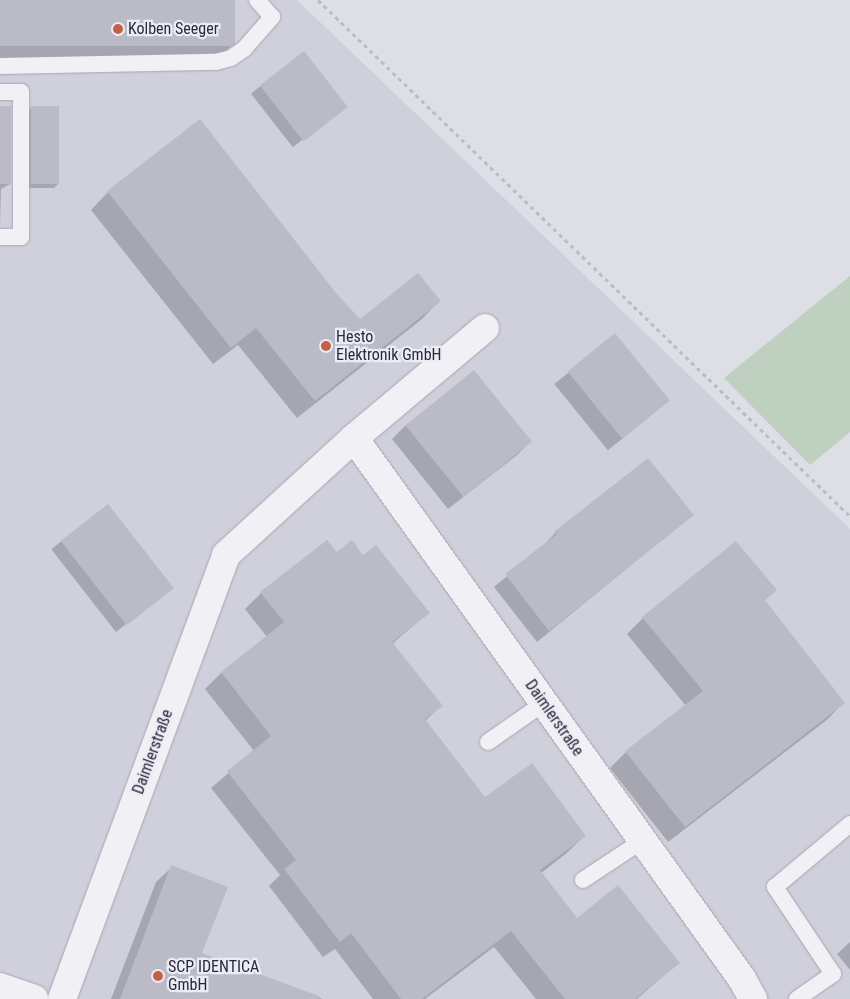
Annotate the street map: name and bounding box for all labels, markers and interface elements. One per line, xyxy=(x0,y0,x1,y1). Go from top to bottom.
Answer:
place label: Kolben Seeger xyxy=(128,19,219,39)
marker: Kolben Seeger xyxy=(112,23,124,35)
place label: Hesto Elektronik GmbH xyxy=(336,327,441,365)
marker: Hesto Elektronik GmbH xyxy=(320,340,332,352)
street label: Daimlerstraße xyxy=(521,676,587,760)
street label: Daimlerstraße xyxy=(129,707,177,797)
place label: SCP IDENTICA GmbH xyxy=(168,957,259,995)
marker: SCP IDENTICA GmbH xyxy=(152,970,164,982)

